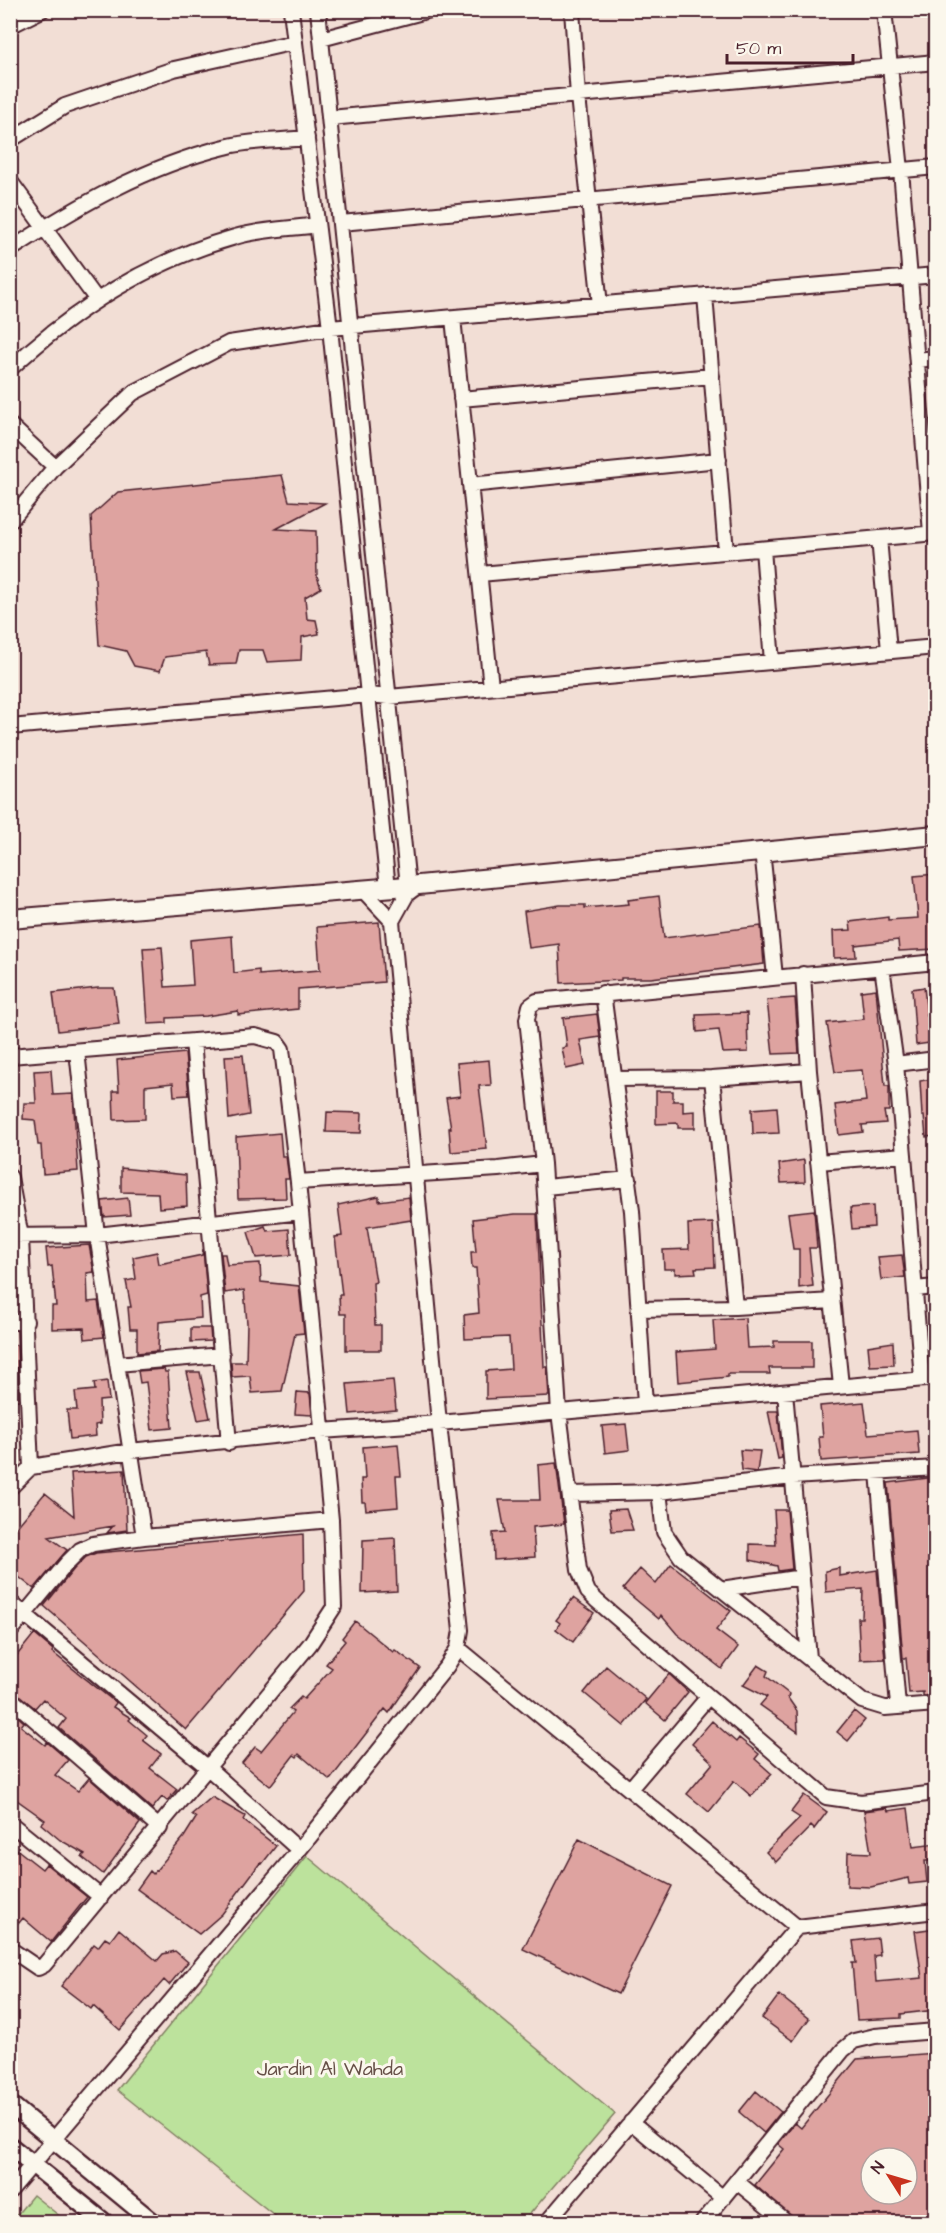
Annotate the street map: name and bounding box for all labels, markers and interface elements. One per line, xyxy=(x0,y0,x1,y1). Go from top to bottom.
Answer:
scale bar xyxy=(727,27,853,65)
text: 50 m xyxy=(736,36,781,61)
park label: Jardin Al Wahda xyxy=(257,2055,403,2083)
north arrow xyxy=(859,2146,919,2206)
text: N xyxy=(866,2157,890,2178)

